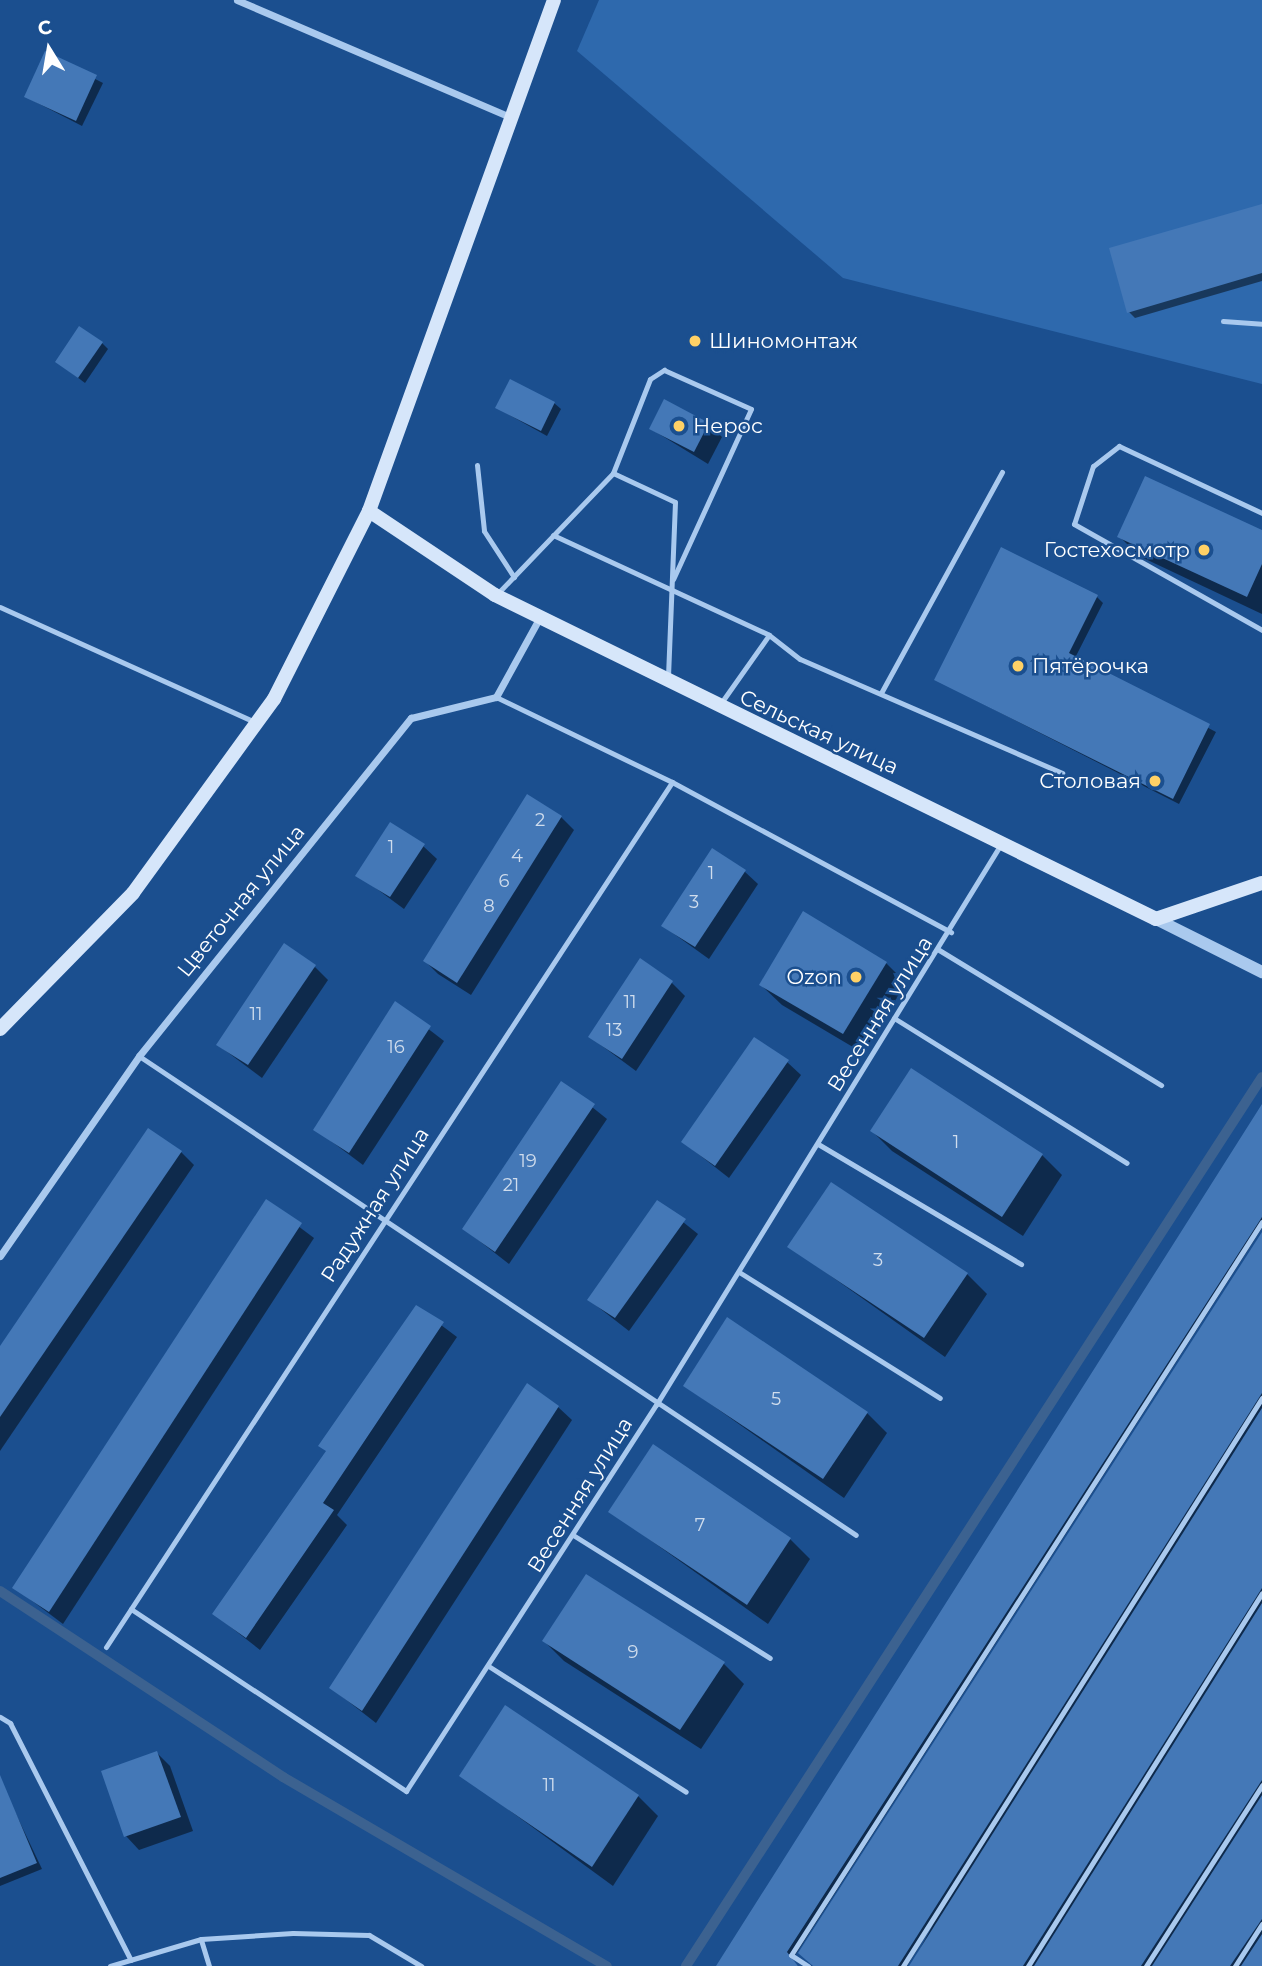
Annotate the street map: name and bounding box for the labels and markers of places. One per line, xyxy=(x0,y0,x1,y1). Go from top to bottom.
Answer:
place label: Шиномонтаж xyxy=(709,328,858,354)
marker: Шиномонтаж xyxy=(687,333,703,349)
place label: Нерос xyxy=(693,413,763,439)
marker: Нерос xyxy=(671,418,687,434)
place label: Гостехосмотр xyxy=(1044,537,1190,563)
marker: Гостехосмотр xyxy=(1196,542,1212,558)
place label: Пятёрочка xyxy=(1032,653,1149,679)
marker: Пятёрочка xyxy=(1010,658,1026,674)
place label: Столовая xyxy=(1039,768,1141,794)
marker: Столовая xyxy=(1147,773,1163,789)
place label: Ozon xyxy=(786,964,842,990)
marker: Ozon xyxy=(848,969,864,985)

